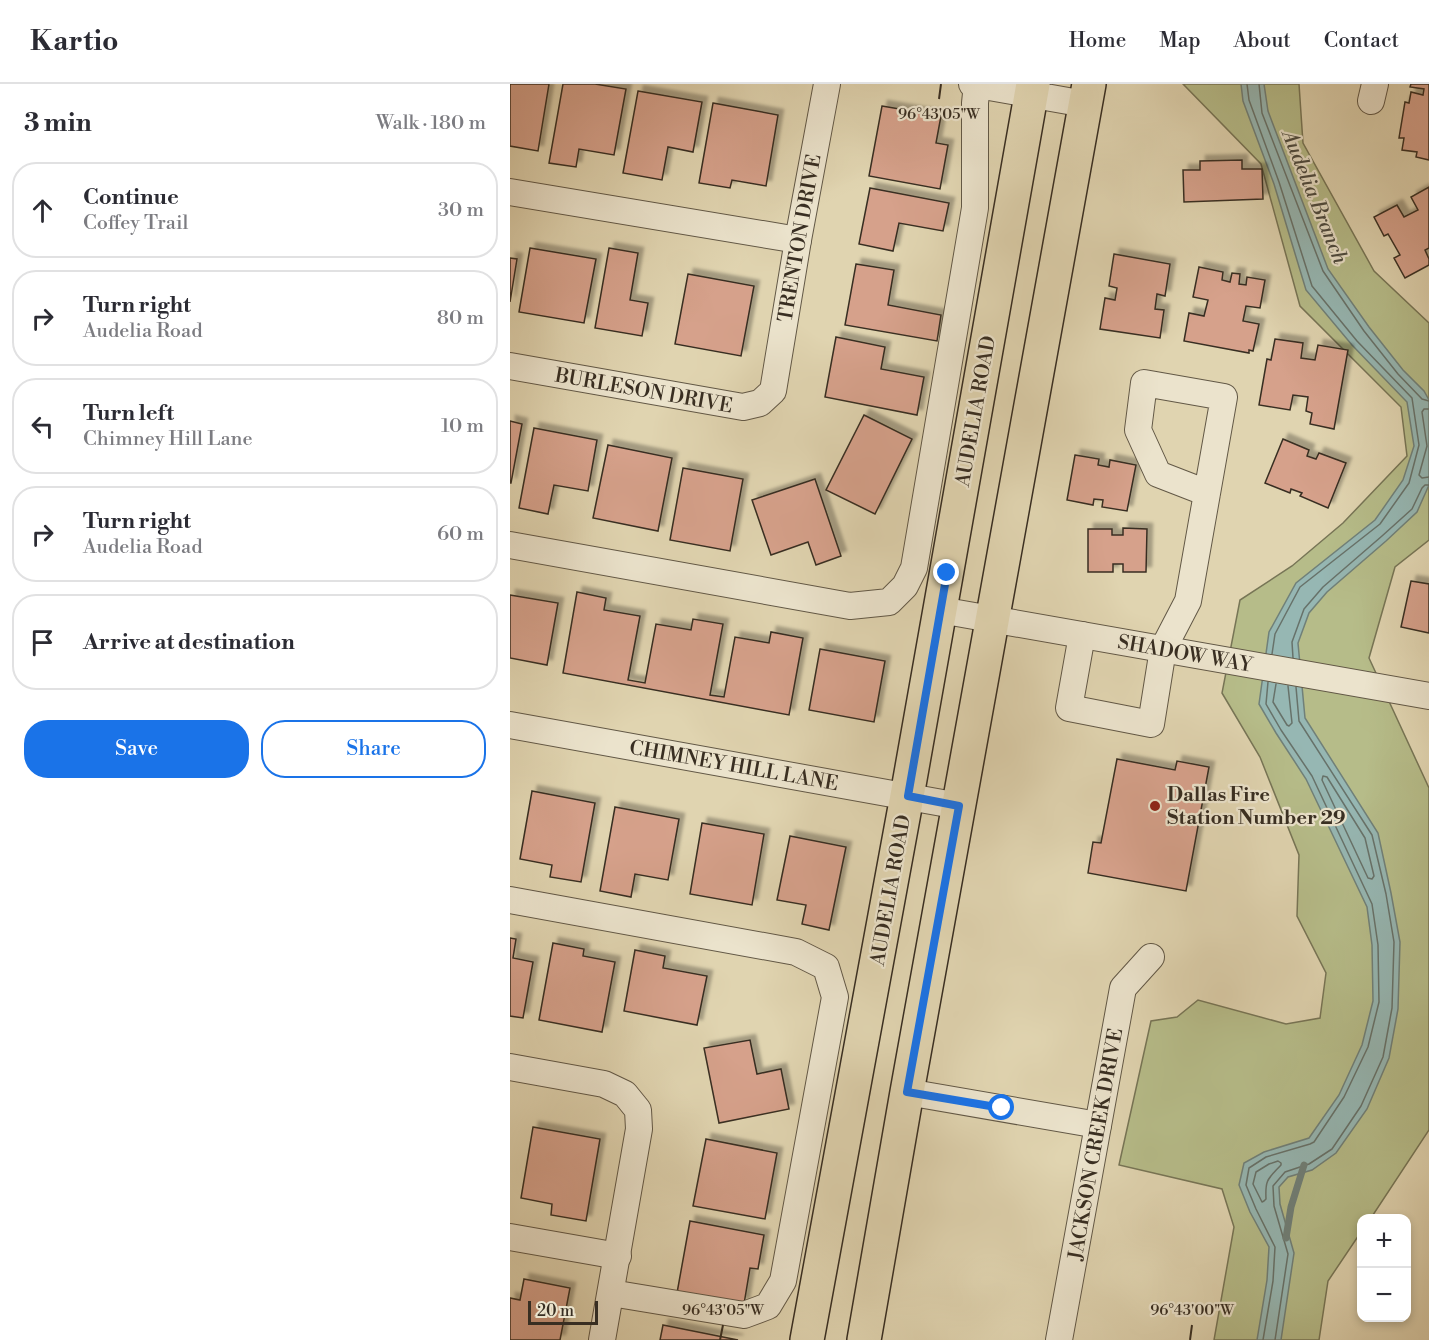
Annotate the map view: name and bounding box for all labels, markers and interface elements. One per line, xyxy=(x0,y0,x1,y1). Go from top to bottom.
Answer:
text: Kartio xyxy=(30,24,119,59)
text: Home xyxy=(1069,28,1126,54)
text: Map xyxy=(1159,28,1201,54)
text: About xyxy=(1234,28,1291,54)
text: Contact xyxy=(1324,28,1399,54)
text: 96°43'05"W xyxy=(898,105,980,124)
text: 3 min xyxy=(24,107,92,139)
text: Walk · 180 m xyxy=(376,111,486,136)
water label: Audelia Branch xyxy=(1275,125,1353,268)
street label: TRENTON DRIVE xyxy=(773,152,828,324)
text: Continue xyxy=(83,184,179,211)
icon: ahead xyxy=(26,194,59,227)
text: 30 m xyxy=(438,198,484,223)
text: Coffey Trail xyxy=(83,211,188,236)
text: Turn right xyxy=(83,292,191,319)
icon: right xyxy=(26,302,59,335)
text: 80 m xyxy=(437,306,484,331)
text: Audelia Road xyxy=(83,319,203,344)
street label: AUDELIA ROAD xyxy=(951,334,1002,490)
street label: BURLESON DRIVE xyxy=(552,363,735,419)
text: Turn left xyxy=(83,400,174,427)
icon: left xyxy=(26,410,59,443)
text: 10 m xyxy=(441,414,484,439)
text: Chimney Hill Lane xyxy=(83,427,253,452)
text: Turn right xyxy=(83,508,191,535)
icon: right xyxy=(26,518,59,551)
text: 60 m xyxy=(437,522,484,547)
text: Audelia Road xyxy=(83,535,203,560)
route end xyxy=(933,559,959,585)
icon: arrive xyxy=(26,626,59,659)
text: Arrive at destination xyxy=(83,629,295,656)
street label: SHADOW WAY xyxy=(1115,630,1255,679)
button: Save xyxy=(24,720,249,778)
button: Share xyxy=(261,720,486,778)
street label: CHIMNEY HILL LANE xyxy=(627,736,840,797)
place label: Dallas Fire Station Number 29 xyxy=(1167,783,1346,831)
marker: Dallas Fire Station Number 29 xyxy=(1148,799,1162,813)
street label: AUDELIA ROAD xyxy=(866,813,917,969)
street label: JACKSON CREEK DRIVE xyxy=(1064,1026,1129,1263)
route start xyxy=(988,1094,1014,1120)
map controls xyxy=(1357,1214,1411,1322)
button: + xyxy=(1357,1214,1411,1268)
button: − xyxy=(1357,1268,1411,1322)
scale bar xyxy=(528,1298,598,1326)
text: 20 m xyxy=(537,1301,574,1321)
text: 96°43'05"W xyxy=(682,1301,764,1320)
text: 96°43'00"W xyxy=(1150,1301,1234,1320)

